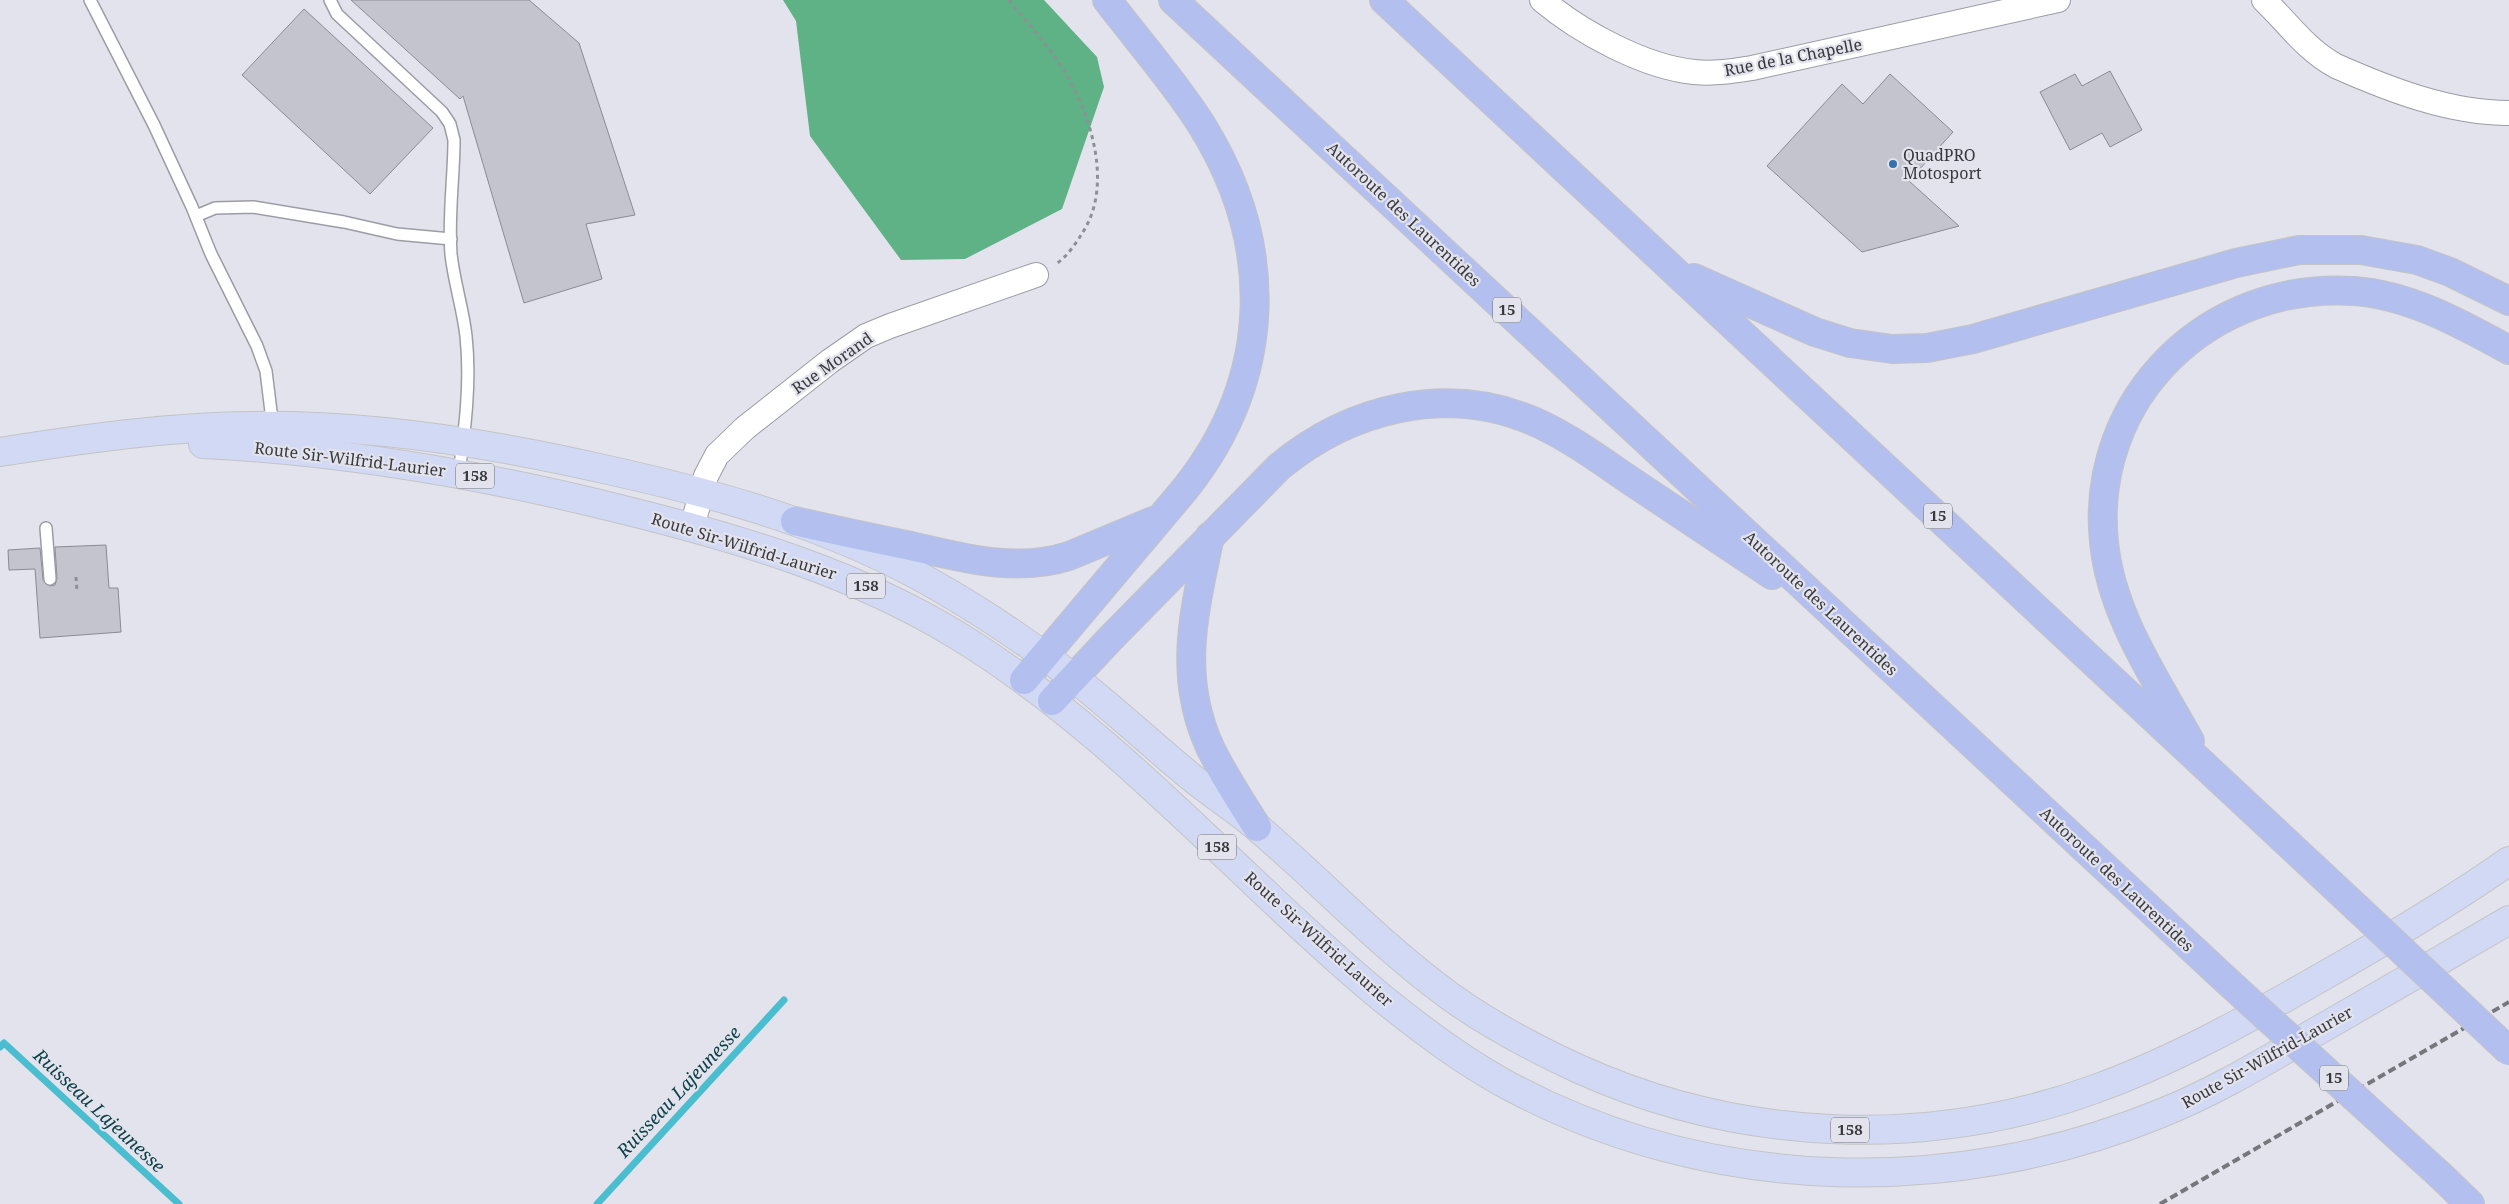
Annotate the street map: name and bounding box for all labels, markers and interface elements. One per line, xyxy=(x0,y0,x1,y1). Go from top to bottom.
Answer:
street label: Rue de la Chapelle xyxy=(1722,33,1864,81)
street label: Autoroute des Laurentides xyxy=(1322,137,1486,291)
place label: QuadPRO Motosport xyxy=(1903,144,1982,184)
marker: QuadPRO Motosport xyxy=(1887,158,1899,170)
road number: 15 xyxy=(1493,298,1521,322)
street label: Rue Morand xyxy=(787,327,877,399)
street label: Route Sir-Wilfrid-Laurier xyxy=(253,436,447,482)
road number: 158 xyxy=(456,464,494,488)
road number: 15 xyxy=(1924,504,1952,528)
street label: Route Sir-Wilfrid-Laurier xyxy=(649,507,840,585)
street label: Autoroute des Laurentides xyxy=(1739,526,1903,680)
road number: 158 xyxy=(847,574,885,598)
street label: Autoroute des Laurentides xyxy=(2035,802,2199,956)
road number: 158 xyxy=(1198,834,1236,860)
street label: Route Sir-Wilfrid-Laurier xyxy=(1240,866,1398,1012)
street label: Route Sir-Wilfrid-Laurier xyxy=(2177,1000,2357,1113)
water label: Ruisseau Lajeunesse xyxy=(610,1020,746,1163)
water label: Ruisseau Lajeunesse xyxy=(28,1042,171,1178)
road number: 15 xyxy=(2320,1066,2348,1090)
road number: 158 xyxy=(1831,1118,1869,1142)

